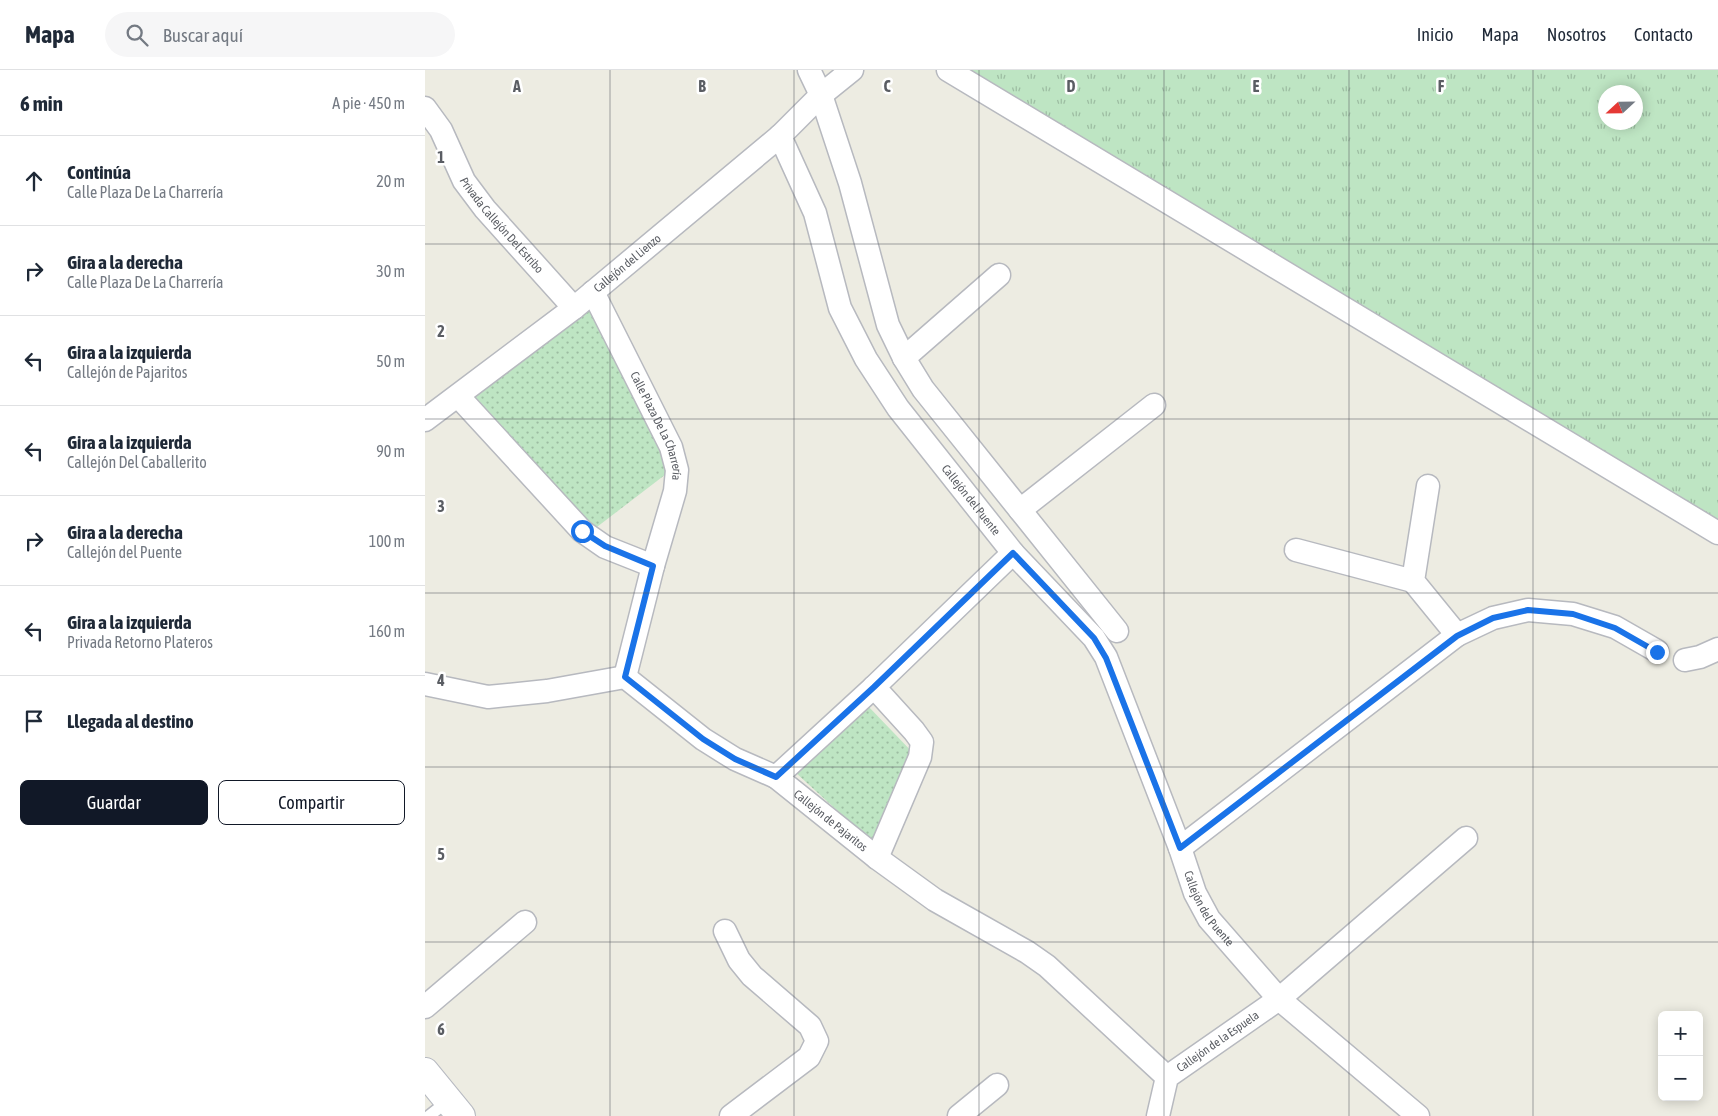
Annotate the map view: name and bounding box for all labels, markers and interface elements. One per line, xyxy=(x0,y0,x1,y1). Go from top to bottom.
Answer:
search box xyxy=(105,12,455,57)
text: Mapa xyxy=(25,21,75,48)
icon: search xyxy=(123,21,151,49)
text: Buscar aquí xyxy=(163,24,243,46)
text: Inicio xyxy=(1417,24,1453,45)
text: Mapa xyxy=(1481,24,1519,45)
text: Nosotros xyxy=(1547,24,1606,45)
text: Contacto xyxy=(1634,24,1693,45)
text: A xyxy=(512,77,521,95)
text: B xyxy=(698,77,706,95)
text: C xyxy=(883,77,891,95)
text: D xyxy=(1067,77,1076,95)
text: E xyxy=(1253,77,1260,95)
text: F xyxy=(1438,77,1445,95)
north arrow xyxy=(1598,85,1643,130)
text: 6 min xyxy=(20,91,63,115)
text: A pie · 450 m xyxy=(332,94,405,112)
text: 1 xyxy=(437,148,445,166)
text: Continúa xyxy=(67,161,131,183)
icon: ahead xyxy=(20,167,48,195)
text: 20 m xyxy=(376,172,405,190)
street label: Privada Callejón Del Estribo xyxy=(456,175,546,276)
text: Calle Plaza De La Charrería xyxy=(67,183,224,201)
street label: Callejón del Lienzo xyxy=(591,231,664,295)
text: Gira a la derecha xyxy=(67,251,183,273)
icon: right xyxy=(20,257,48,285)
text: 30 m xyxy=(376,262,405,280)
text: Calle Plaza De La Charrería xyxy=(67,273,224,291)
text: 2 xyxy=(437,322,445,340)
text: Gira a la izquierda xyxy=(67,341,192,363)
icon: left xyxy=(20,347,48,375)
text: 50 m xyxy=(376,352,405,370)
text: Callejón de Pajaritos xyxy=(67,363,188,381)
street label: Calle Plaza De La Charrería xyxy=(627,369,684,481)
text: Gira a la izquierda xyxy=(67,431,192,453)
icon: left xyxy=(20,437,48,465)
text: 90 m xyxy=(376,442,405,460)
text: Callejón Del Caballerito xyxy=(67,453,207,471)
street label: Callejón del Puente xyxy=(939,462,1003,538)
text: 3 xyxy=(437,497,445,515)
route start xyxy=(571,520,594,543)
text: Gira a la derecha xyxy=(67,521,183,543)
icon: right xyxy=(20,527,48,555)
text: 100 m xyxy=(369,532,405,550)
text: Callejón del Puente xyxy=(67,543,182,561)
text: Gira a la izquierda xyxy=(67,611,192,633)
icon: left xyxy=(20,617,48,645)
text: 160 m xyxy=(369,622,405,640)
text: Privada Retorno Plateros xyxy=(67,633,213,651)
route end xyxy=(1646,641,1669,664)
text: 4 xyxy=(436,671,445,689)
icon: arrive xyxy=(20,707,48,735)
text: Llegada al destino xyxy=(67,710,194,732)
button: Guardar xyxy=(20,780,208,825)
button: Compartir xyxy=(218,780,405,825)
street label: Callejón de Pajaritos xyxy=(791,787,870,855)
text: 5 xyxy=(437,845,445,863)
street label: Callejón del Puente xyxy=(1181,869,1237,949)
street label: Callejón de la Espuela xyxy=(1174,1008,1262,1075)
map controls xyxy=(1658,1011,1703,1101)
button: + xyxy=(1658,1011,1703,1056)
text: 6 xyxy=(437,1020,445,1038)
button: − xyxy=(1658,1056,1703,1101)

